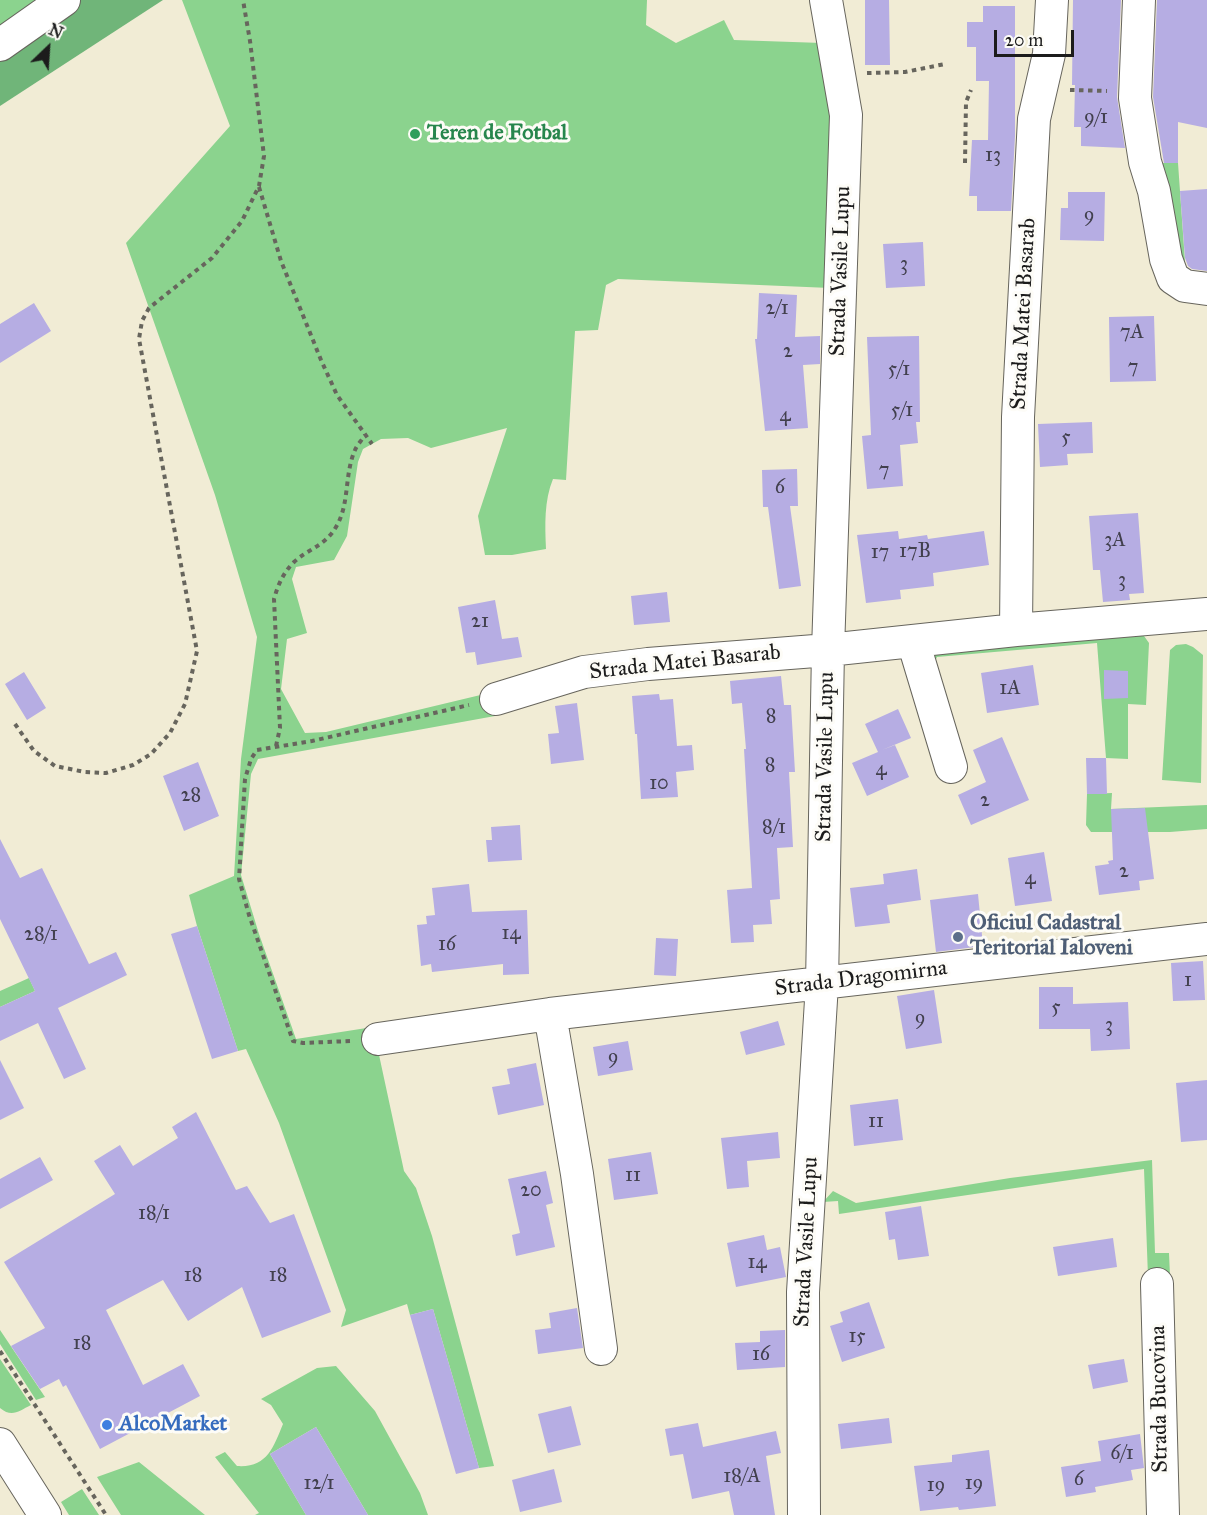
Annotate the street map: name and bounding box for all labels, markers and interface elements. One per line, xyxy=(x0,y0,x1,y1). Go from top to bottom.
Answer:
north arrow xyxy=(18,18,78,78)
scale bar xyxy=(997,18,1076,56)
text: N xyxy=(46,20,66,43)
text: 20 m xyxy=(1005,29,1043,51)
house number: 9/1 xyxy=(1084,106,1108,130)
place label: Teren de Fotbal xyxy=(427,121,567,147)
marker: Teren de Fotbal xyxy=(408,127,422,141)
house number: 13 xyxy=(985,144,1001,168)
street label: Strada Vasile Lupu xyxy=(825,185,857,357)
house number: 9 xyxy=(1084,204,1094,228)
street label: Strada Matei Basarab xyxy=(1006,217,1042,411)
house number: 3 xyxy=(900,253,908,277)
house number: 2/1 xyxy=(765,297,789,321)
house number: 7A xyxy=(1120,321,1144,345)
house number: 2 xyxy=(783,340,793,364)
house number: 7 xyxy=(1128,356,1138,380)
house number: 5/1 xyxy=(888,358,910,382)
house number: 5/1 xyxy=(891,399,913,423)
house number: 4 xyxy=(779,404,791,428)
house number: 5 xyxy=(1061,426,1071,450)
house number: 7 xyxy=(879,459,889,483)
house number: 6 xyxy=(775,476,785,500)
house number: 3A xyxy=(1104,529,1126,553)
house number: 17B xyxy=(899,540,931,564)
house number: 17 xyxy=(871,541,889,565)
house number: 3 xyxy=(1118,569,1126,593)
house number: 21 xyxy=(471,610,489,634)
street label: Strada Matei Basarab xyxy=(588,640,782,686)
street label: Strada Vasile Lupu xyxy=(811,672,841,842)
house number: 1A xyxy=(999,677,1021,701)
house number: 8 xyxy=(766,705,776,729)
house number: 8 xyxy=(765,754,775,778)
house number: 4 xyxy=(875,758,887,782)
house number: 10 xyxy=(649,772,669,796)
house number: 28 xyxy=(181,784,201,808)
house number: 2 xyxy=(980,789,990,813)
house number: 8/1 xyxy=(762,816,786,840)
house number: 2 xyxy=(1119,860,1129,884)
house number: 4 xyxy=(1024,867,1036,891)
place label: Oficiul Cadastral Teritorial Ialoveni xyxy=(970,911,1133,962)
house number: 14 xyxy=(501,922,521,946)
house number: 28/1 xyxy=(24,923,58,947)
marker: Oficiul Cadastral Teritorial Ialoveni xyxy=(951,930,965,944)
house number: 16 xyxy=(438,933,456,957)
street label: Strada Dragomirna xyxy=(773,955,949,1003)
house number: 1 xyxy=(1184,969,1192,993)
house number: 5 xyxy=(1051,996,1061,1020)
house number: 9 xyxy=(915,1007,925,1031)
house number: 3 xyxy=(1105,1014,1113,1038)
house number: 9 xyxy=(608,1046,618,1070)
house number: 11 xyxy=(868,1110,884,1134)
street label: Strada Vasile Lupu xyxy=(789,1156,825,1328)
house number: 11 xyxy=(625,1164,641,1188)
house number: 20 xyxy=(520,1179,542,1203)
house number: 18/1 xyxy=(138,1202,170,1226)
house number: 14 xyxy=(747,1251,767,1275)
house number: 18 xyxy=(184,1264,202,1288)
house number: 18 xyxy=(269,1264,287,1288)
house number: 15 xyxy=(848,1325,866,1349)
street label: Strada Bucovina xyxy=(1146,1325,1174,1473)
house number: 18 xyxy=(73,1332,91,1356)
house number: 16 xyxy=(752,1343,770,1367)
place label: AlcoMarket xyxy=(119,1412,227,1438)
marker: AlcoMarket xyxy=(100,1418,114,1432)
house number: 6/1 xyxy=(1110,1442,1134,1466)
house number: 18/A xyxy=(723,1465,761,1489)
house number: 6 xyxy=(1074,1468,1084,1492)
house number: 12/1 xyxy=(303,1472,335,1496)
house number: 19 xyxy=(965,1472,983,1496)
house number: 19 xyxy=(927,1474,945,1498)

